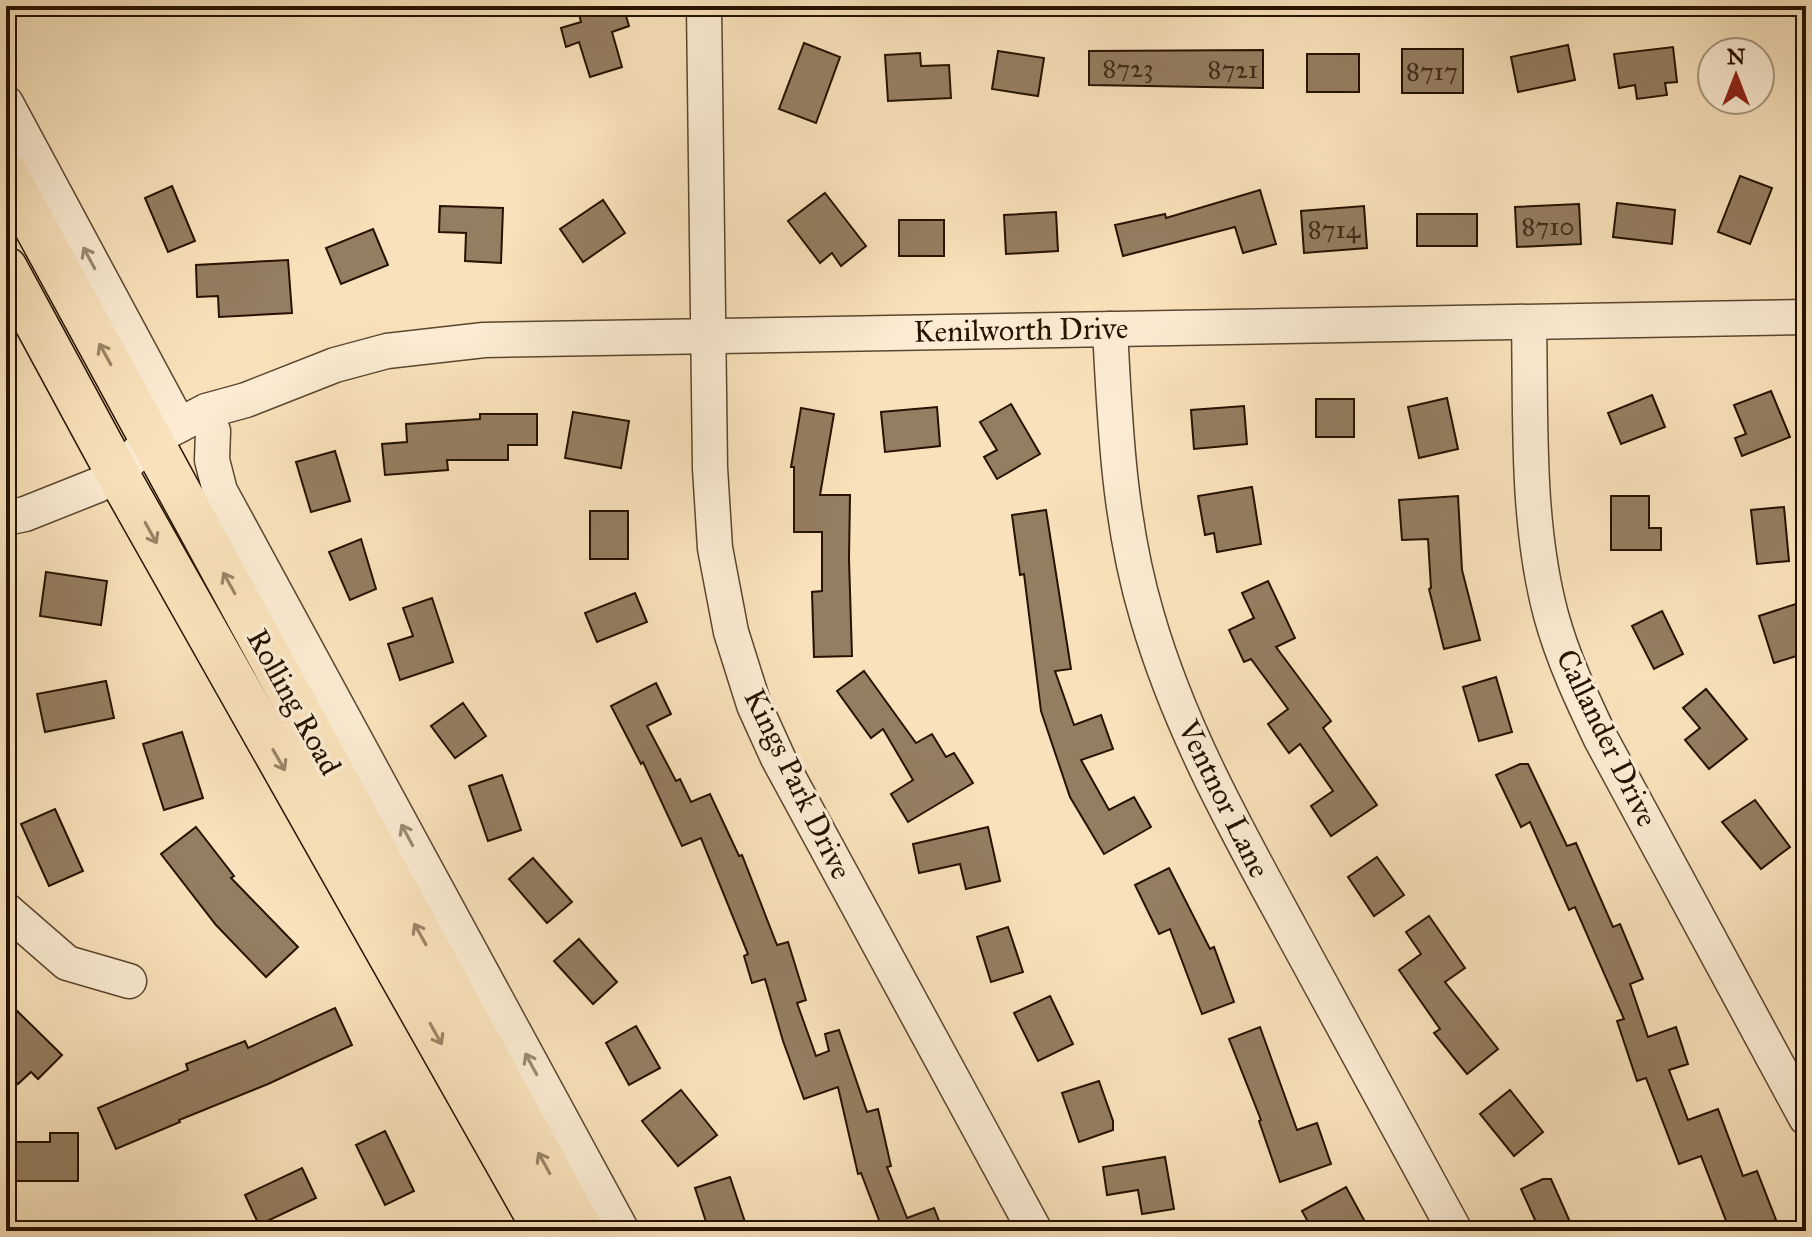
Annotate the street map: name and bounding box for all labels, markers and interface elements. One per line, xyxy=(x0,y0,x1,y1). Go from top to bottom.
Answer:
north arrow xyxy=(1696,36,1776,116)
text: N xyxy=(1727,43,1746,70)
house number: 8723 xyxy=(1103,52,1153,84)
house number: 8721 xyxy=(1208,53,1258,85)
house number: 8717 xyxy=(1406,55,1458,87)
house number: 8710 xyxy=(1522,210,1575,242)
house number: 8714 xyxy=(1308,213,1361,245)
one-way arrow xyxy=(81,246,97,270)
street label: Kenilworth Drive xyxy=(913,310,1129,350)
one-way arrow xyxy=(96,343,112,367)
one-way arrow xyxy=(143,521,159,544)
one-way arrow xyxy=(221,572,237,595)
street label: Rolling Road xyxy=(239,623,349,781)
street label: Callander Drive xyxy=(1549,643,1665,833)
street label: Kings Park Drive xyxy=(736,683,860,885)
street label: Ventnor Lane xyxy=(1170,713,1278,884)
one-way arrow xyxy=(271,748,287,771)
one-way arrow xyxy=(399,824,415,848)
one-way arrow xyxy=(412,923,427,947)
one-way arrow xyxy=(428,1022,444,1045)
one-way arrow xyxy=(523,1053,539,1076)
one-way arrow xyxy=(536,1151,552,1175)

